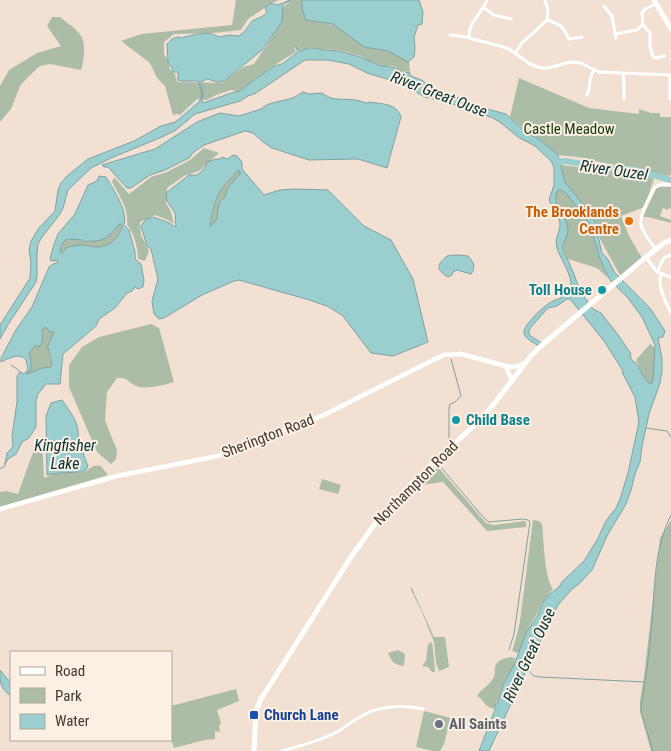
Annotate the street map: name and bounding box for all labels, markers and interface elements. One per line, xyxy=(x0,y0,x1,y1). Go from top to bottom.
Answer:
water label: River Great Ouse xyxy=(388,67,490,121)
park label: Castle Meadow xyxy=(523,120,615,138)
water label: River Ouzel xyxy=(579,156,650,184)
place label: The Brooklands Centre xyxy=(525,203,619,238)
marker: The Brooklands Centre xyxy=(623,215,635,227)
place label: Toll House xyxy=(529,281,592,299)
marker: Toll House xyxy=(596,284,608,296)
street label: Sherington Road xyxy=(219,410,317,462)
place label: Child Base xyxy=(466,411,530,429)
marker: Child Base xyxy=(450,414,462,426)
water label: Kingfisher Lake xyxy=(34,436,97,473)
street label: Northampton Road xyxy=(370,437,462,529)
water label: River Great Ouse xyxy=(499,605,559,705)
legend xyxy=(10,651,172,741)
text: Road xyxy=(55,662,85,680)
text: Park xyxy=(55,687,82,705)
place label: Church Lane xyxy=(264,706,339,724)
marker: Church Lane xyxy=(248,709,260,721)
text: Water xyxy=(55,712,90,730)
place label: All Saints xyxy=(449,715,507,733)
marker: All Saints xyxy=(433,718,445,730)

